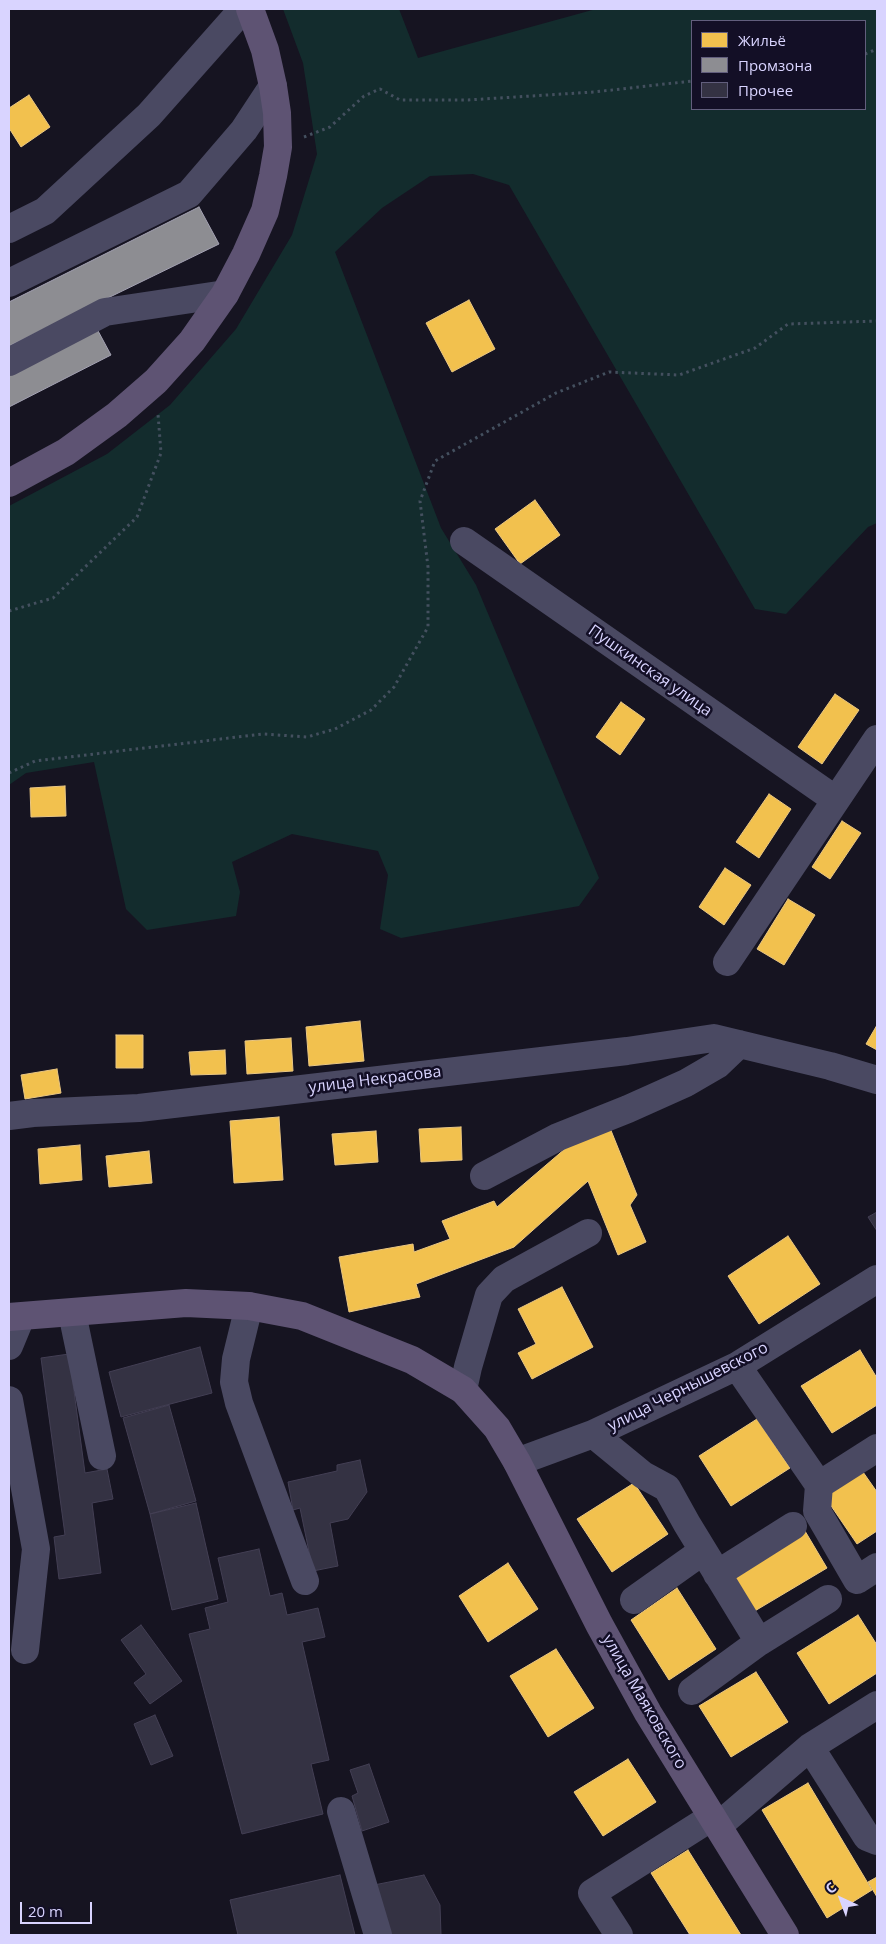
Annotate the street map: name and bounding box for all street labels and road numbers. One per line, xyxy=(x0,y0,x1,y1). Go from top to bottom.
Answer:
street label: Пушкинская улица xyxy=(584,621,716,721)
street label: улица Некрасова xyxy=(308,1062,442,1098)
street label: улица Чернышевского xyxy=(605,1338,771,1436)
street label: улица Маяковского xyxy=(598,1632,690,1772)

